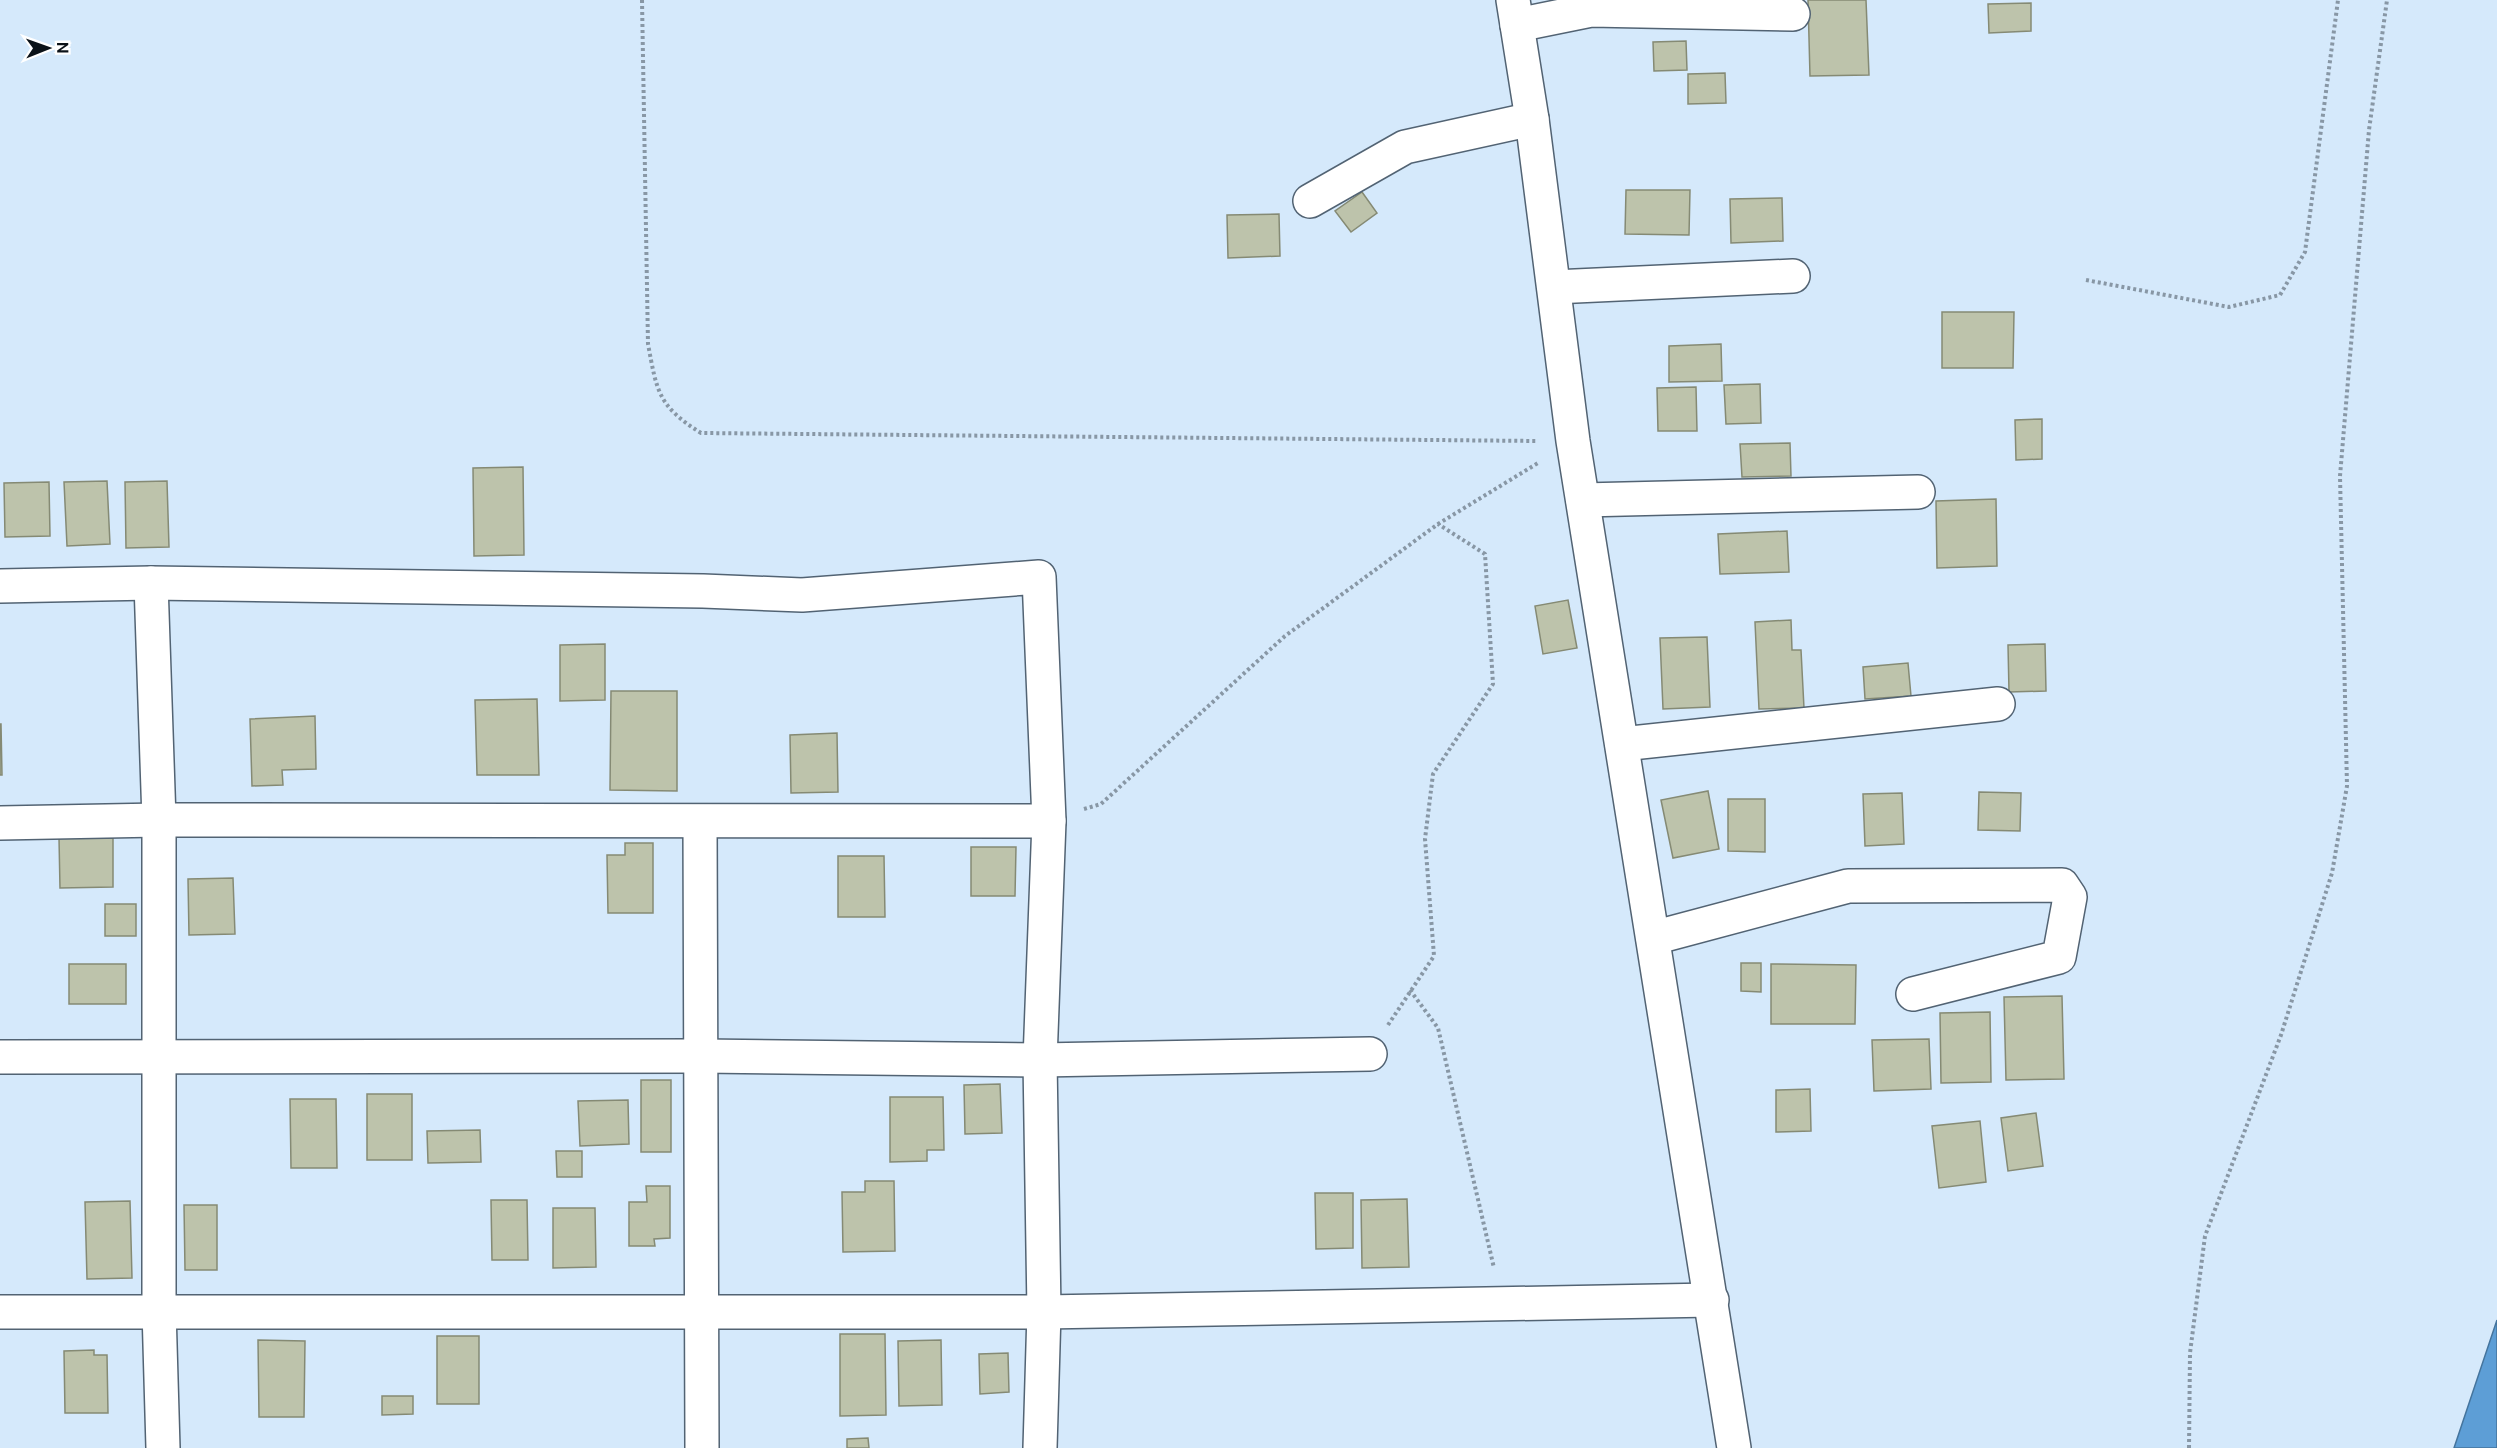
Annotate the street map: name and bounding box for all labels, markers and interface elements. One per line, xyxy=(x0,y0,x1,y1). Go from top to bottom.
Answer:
north arrow xyxy=(18,18,78,78)
text: N xyxy=(52,42,73,54)

